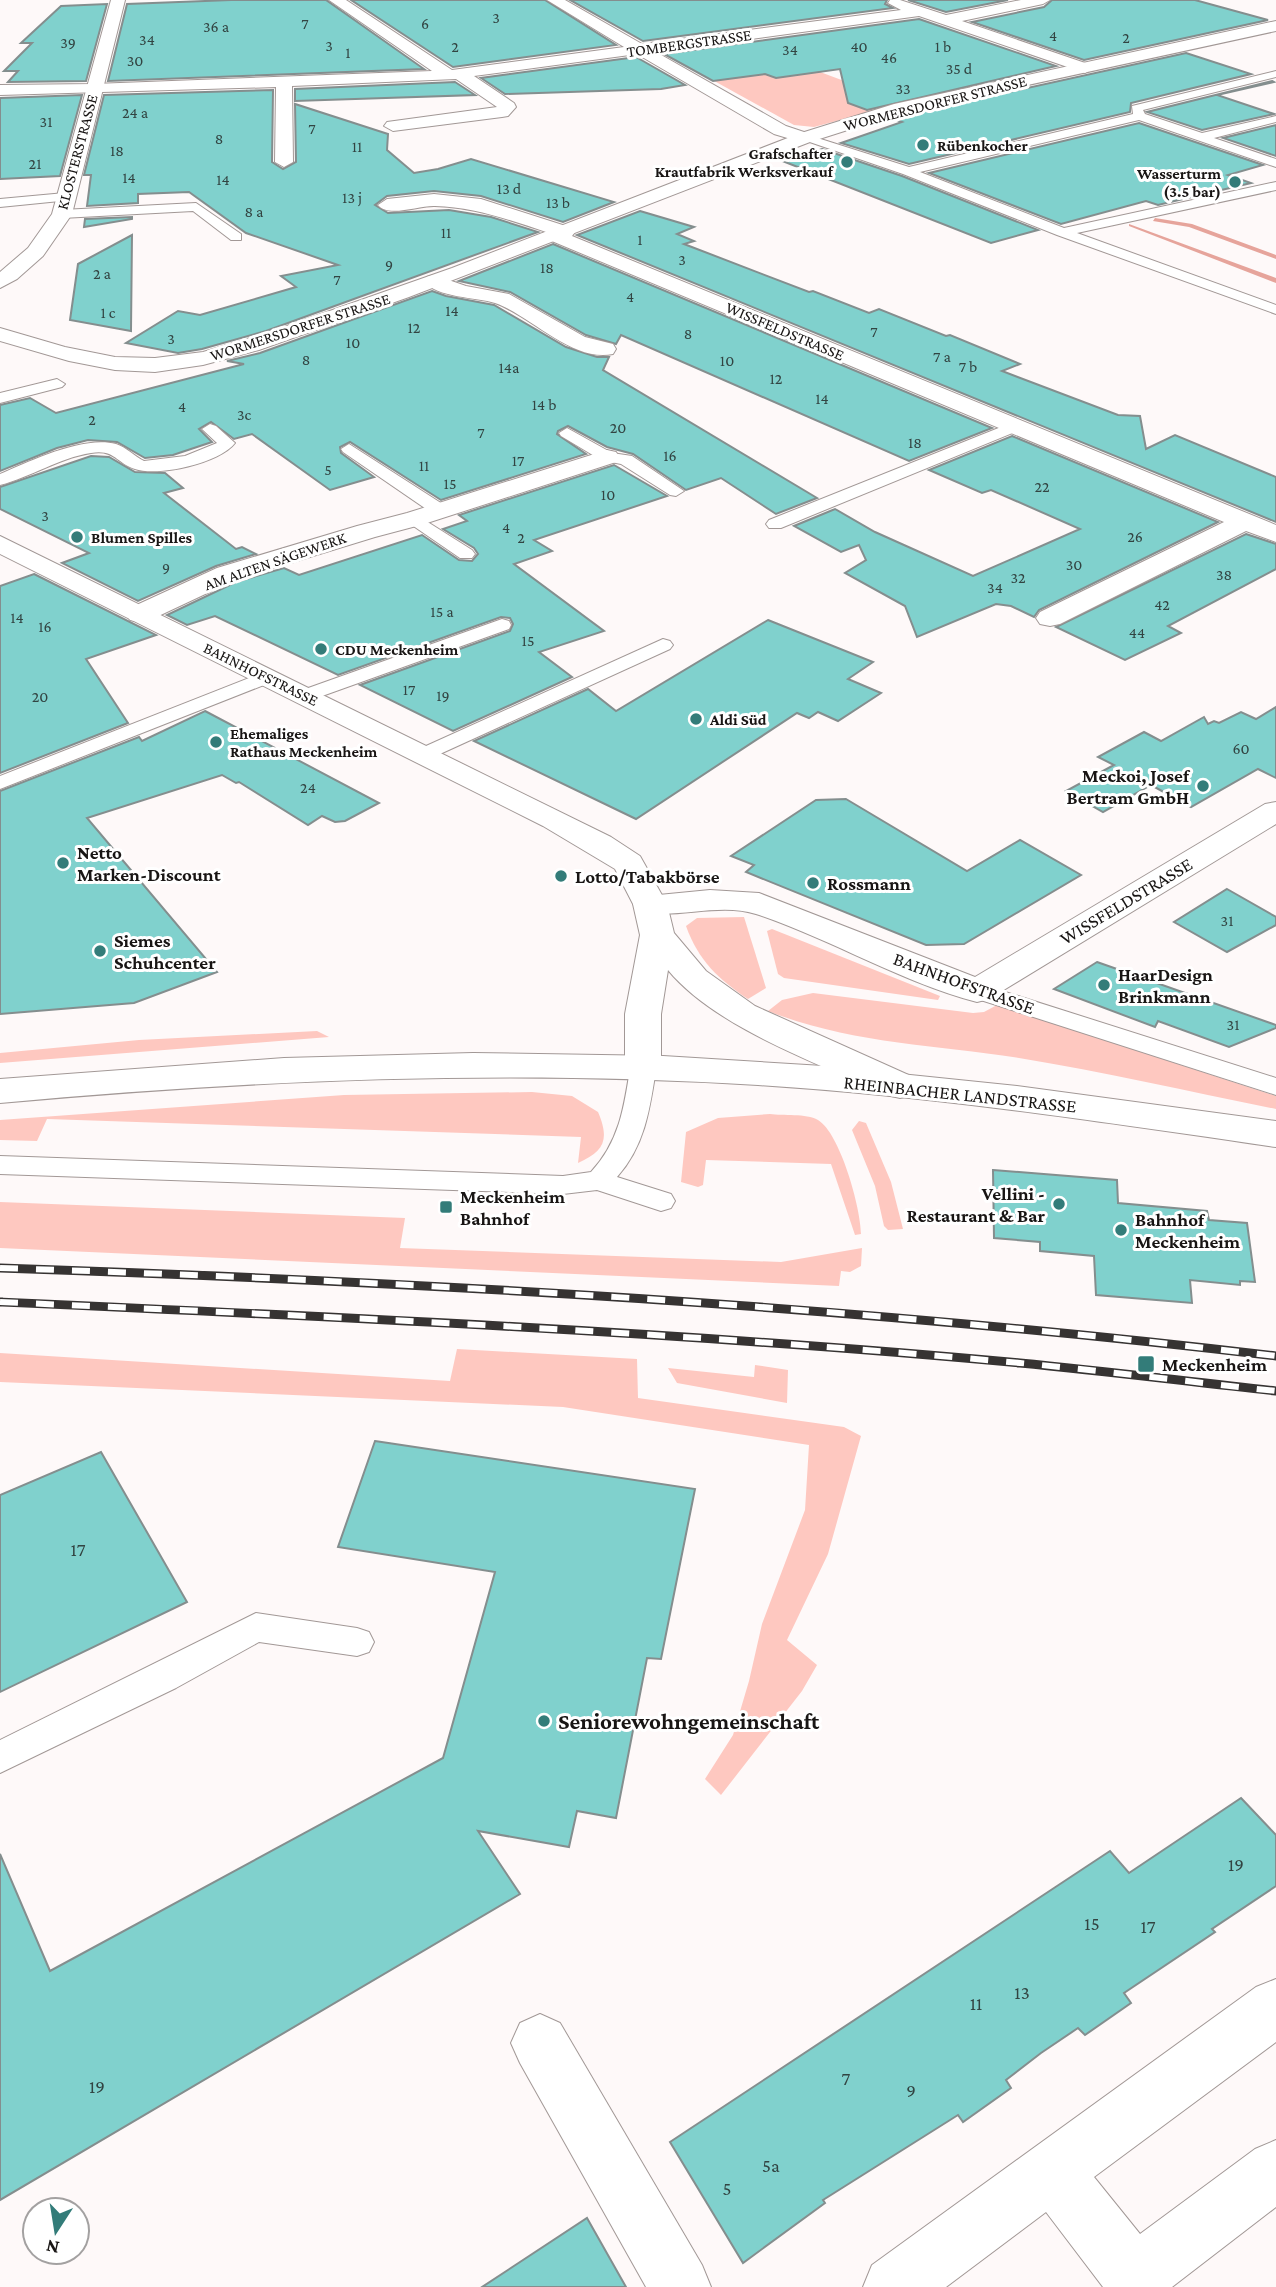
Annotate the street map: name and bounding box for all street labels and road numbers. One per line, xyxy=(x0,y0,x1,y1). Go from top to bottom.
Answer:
street label: TOMBERGSTRASSE xyxy=(625,26,753,60)
street label: WORMERSDORFER STRASSE xyxy=(842,72,1029,134)
street label: KLOSTERSTRASSE xyxy=(53,92,101,211)
street label: WORMERSDORFER STRASSE xyxy=(208,290,392,364)
street label: WISSFELDSTRASSE xyxy=(723,298,847,364)
street label: AM ALTEN SÄGEWERK xyxy=(202,528,349,593)
street label: BAHNHOFSTRASSE xyxy=(201,639,321,709)
street label: WISSFELDSTRASSE xyxy=(1056,853,1196,949)
street label: BAHNHOFSTRASSE xyxy=(891,948,1037,1018)
street label: RHEINBACHER LANDSTRASSE xyxy=(843,1071,1077,1117)

